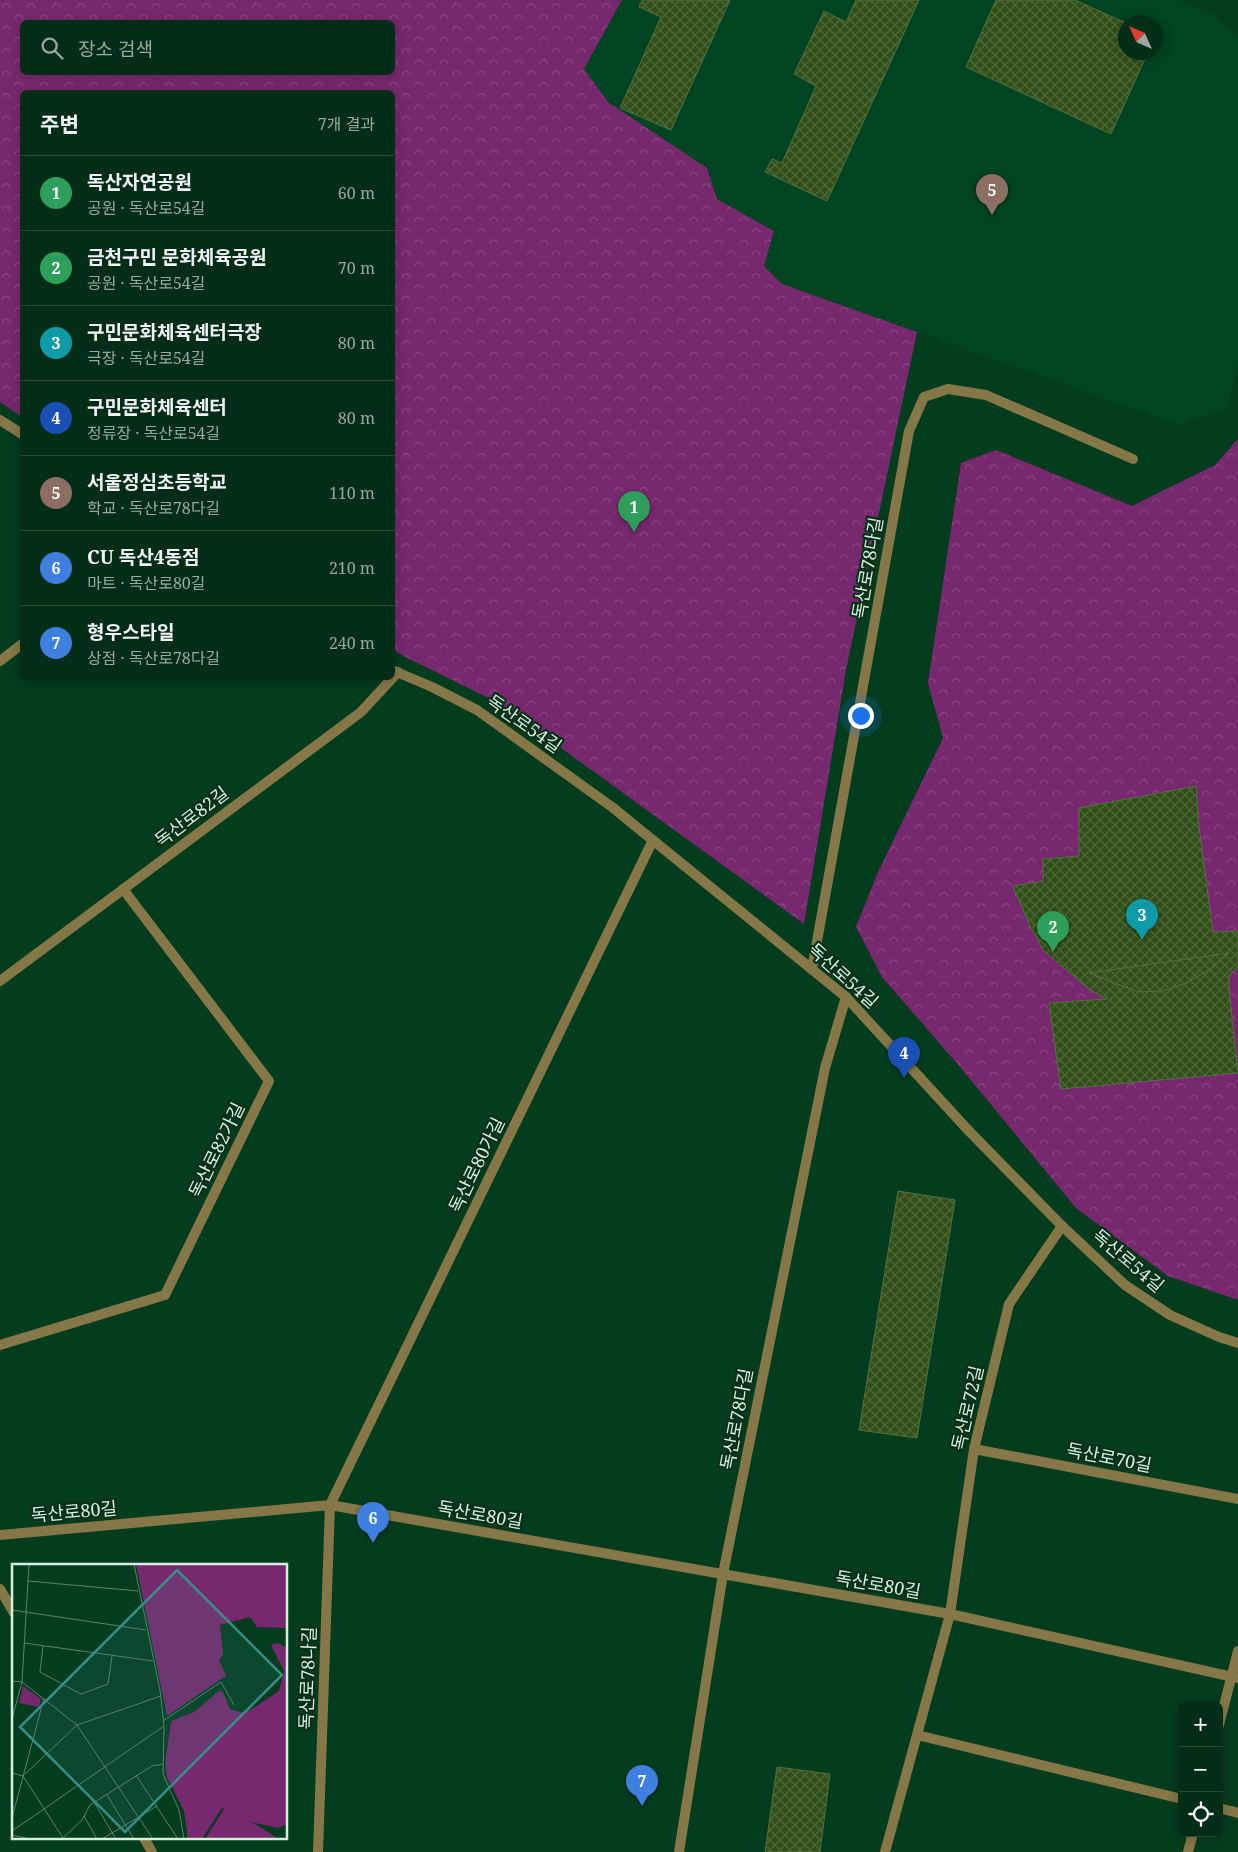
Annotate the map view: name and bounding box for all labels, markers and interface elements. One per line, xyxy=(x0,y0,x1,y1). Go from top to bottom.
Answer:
north arrow xyxy=(1118,15,1163,60)
search box xyxy=(20,20,395,75)
icon: search xyxy=(38,34,66,62)
text: 장소 검색 xyxy=(78,36,153,62)
text: 주변 xyxy=(40,110,79,138)
text: 7개 결과 xyxy=(318,113,375,135)
text: 독산자연공원 xyxy=(87,169,192,195)
pin: 5 xyxy=(976,174,1008,215)
text: 1 xyxy=(51,182,61,204)
text: 60 m xyxy=(338,182,375,204)
text: 공원 · 독산로54길 xyxy=(87,197,206,219)
text: 금천구민 문화체육공원 xyxy=(87,244,267,270)
text: 2 xyxy=(51,257,61,279)
text: 70 m xyxy=(338,257,375,279)
text: 공원 · 독산로54길 xyxy=(87,272,206,294)
text: 구민문화체육센터극장 xyxy=(87,319,262,345)
text: 3 xyxy=(51,332,61,354)
text: 80 m xyxy=(338,332,375,354)
text: 극장 · 독산로54길 xyxy=(87,347,206,369)
text: 구민문화체육센터 xyxy=(87,394,227,420)
text: 4 xyxy=(51,407,61,429)
text: 80 m xyxy=(338,407,375,429)
text: 정류장 · 독산로54길 xyxy=(87,422,220,444)
text: 서울정심초등학교 xyxy=(87,469,227,495)
text: 5 xyxy=(51,482,61,504)
text: 110 m xyxy=(329,482,375,504)
pin: 1 xyxy=(618,491,650,532)
text: 학교 · 독산로78다길 xyxy=(87,497,220,519)
street label: 독산로78다길 xyxy=(846,515,888,621)
text: CU 독산4동점 xyxy=(87,544,200,570)
text: 6 xyxy=(51,557,61,579)
text: 210 m xyxy=(329,557,375,579)
text: 마트 · 독산로80길 xyxy=(87,572,206,594)
text: 형우스타일 xyxy=(87,619,174,645)
text: 7 xyxy=(51,632,61,654)
text: 240 m xyxy=(329,632,375,654)
text: 상점 · 독산로78다길 xyxy=(87,647,220,669)
street label: 독산로54길 xyxy=(482,689,567,758)
your location xyxy=(848,703,874,729)
street label: 독산로82길 xyxy=(150,781,233,852)
pin: 3 xyxy=(1126,899,1158,940)
pin: 2 xyxy=(1037,911,1069,952)
street label: 독산로54길 xyxy=(804,937,884,1013)
pin: 4 xyxy=(888,1037,920,1078)
street label: 독산로82가길 xyxy=(183,1098,249,1201)
street label: 독산로80가길 xyxy=(443,1113,509,1216)
street label: 독산로54길 xyxy=(1088,1223,1169,1297)
street label: 독산로72길 xyxy=(946,1363,988,1453)
street label: 독산로78다길 xyxy=(714,1366,758,1472)
street label: 독산로70길 xyxy=(1065,1437,1154,1477)
street label: 독산로80길 xyxy=(30,1495,118,1527)
street label: 독산로80길 xyxy=(436,1495,525,1533)
pin: 6 xyxy=(357,1502,389,1543)
inset map xyxy=(12,1564,288,1840)
street label: 독산로80길 xyxy=(834,1565,923,1603)
street label: 독산로78나길 xyxy=(293,1626,321,1730)
map controls xyxy=(1178,1702,1223,1837)
button: + xyxy=(1178,1702,1223,1747)
button: − xyxy=(1178,1747,1223,1792)
pin: 7 xyxy=(626,1765,658,1806)
button: locate xyxy=(1178,1792,1223,1837)

